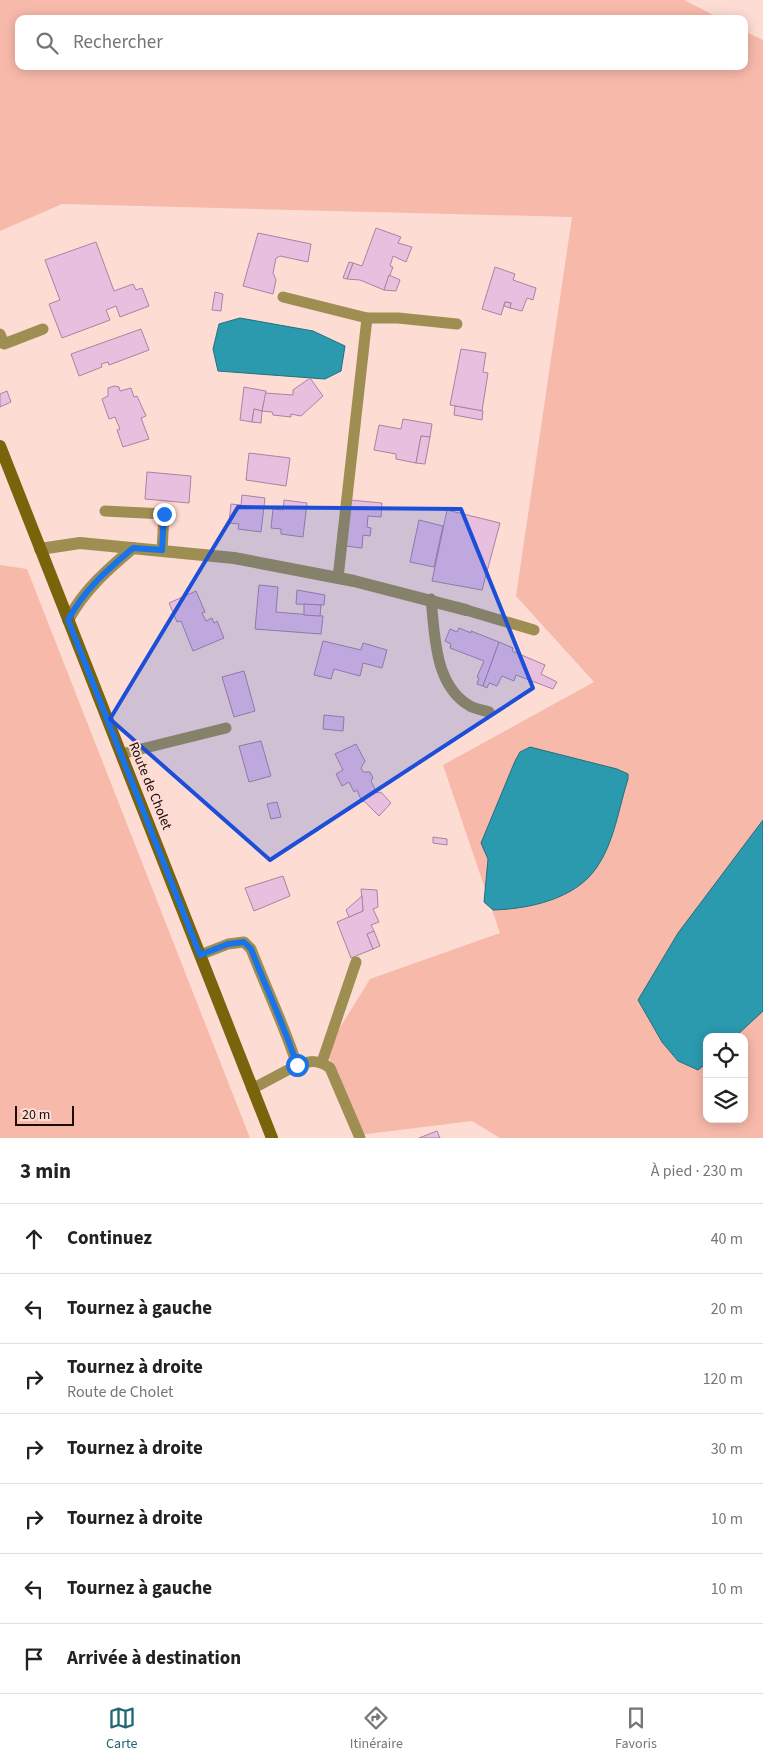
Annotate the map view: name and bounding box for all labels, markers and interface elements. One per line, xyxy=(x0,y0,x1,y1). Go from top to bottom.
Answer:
search box xyxy=(15,15,748,70)
icon: search xyxy=(33,29,61,57)
text: Rechercher xyxy=(73,29,163,56)
route end xyxy=(153,503,176,526)
street label: Route de Cholet xyxy=(123,739,177,833)
map controls xyxy=(703,1033,748,1123)
button: locate xyxy=(703,1033,748,1078)
route start xyxy=(286,1054,309,1077)
button: layers xyxy=(703,1078,748,1123)
scale bar xyxy=(15,1103,74,1126)
text: 20 m xyxy=(22,1105,50,1125)
text: 3 min xyxy=(20,1156,71,1186)
text: À pied · 230 m xyxy=(651,1160,743,1182)
icon: ahead xyxy=(20,1225,48,1253)
text: Continuez xyxy=(67,1225,152,1252)
text: 40 m xyxy=(711,1228,743,1250)
icon: left xyxy=(20,1295,48,1323)
text: Tournez à gauche xyxy=(67,1295,212,1322)
text: 20 m xyxy=(711,1298,743,1320)
text: Tournez à droite xyxy=(67,1354,203,1381)
icon: right xyxy=(20,1365,48,1393)
text: 120 m xyxy=(703,1368,743,1390)
text: Route de Cholet xyxy=(67,1381,173,1403)
icon: right xyxy=(20,1435,48,1463)
text: Tournez à droite xyxy=(67,1435,203,1462)
text: 30 m xyxy=(711,1438,743,1460)
icon: right xyxy=(20,1505,48,1533)
text: Tournez à droite xyxy=(67,1505,203,1532)
text: 10 m xyxy=(711,1508,743,1530)
icon: left xyxy=(20,1575,48,1603)
text: Tournez à gauche xyxy=(67,1575,212,1602)
text: 10 m xyxy=(711,1578,743,1600)
icon: arrive xyxy=(20,1645,48,1673)
text: Arrivée à destination xyxy=(67,1645,241,1672)
tab: Carte xyxy=(106,1704,138,1754)
tab: Itinéraire xyxy=(350,1704,403,1754)
tab: Favoris xyxy=(615,1704,657,1754)

